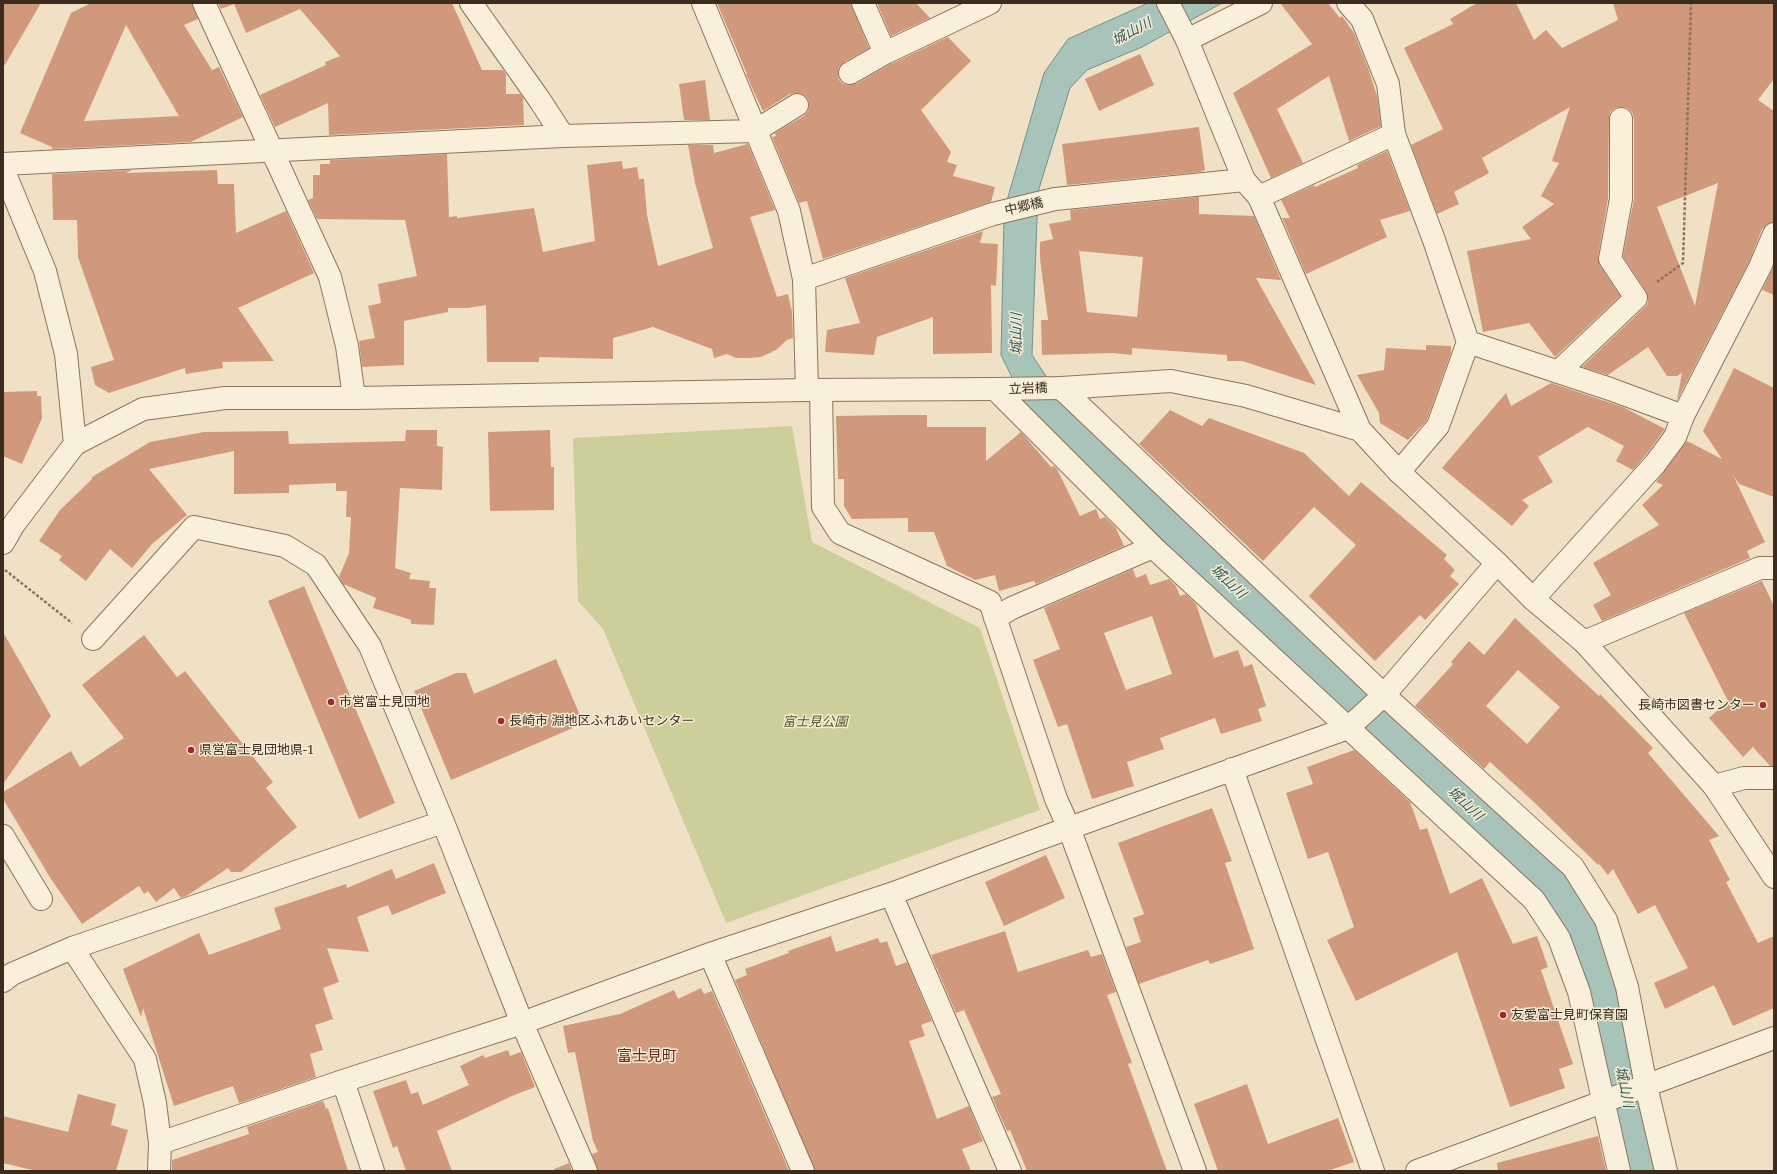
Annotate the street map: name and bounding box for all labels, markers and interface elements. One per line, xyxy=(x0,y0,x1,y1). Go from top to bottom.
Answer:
water label: 城山川 xyxy=(1110,15,1154,49)
street label: 中郷橋 xyxy=(1003,195,1045,219)
water label: 城山川 xyxy=(1009,313,1025,355)
street label: 立岩橋 xyxy=(1008,381,1048,397)
water label: 城山川 xyxy=(1207,562,1249,602)
place label: 市営富士見団地 xyxy=(339,694,430,710)
marker: 市営富士見団地 xyxy=(326,697,336,707)
place label: 長崎市図書センター xyxy=(1638,697,1755,713)
marker: 長崎市図書センター xyxy=(1758,700,1768,710)
place label: 長崎市 淵地区ふれあいセンター xyxy=(509,713,694,729)
park label: 富士見公園 xyxy=(783,714,847,730)
marker: 長崎市 淵地区ふれあいセンター xyxy=(496,716,506,726)
place label: 県営富士見団地県-1 xyxy=(199,742,314,758)
marker: 県営富士見団地県-1 xyxy=(186,745,196,755)
water label: 城山川 xyxy=(1444,784,1486,824)
place label: 友愛富士見町保育園 xyxy=(1511,1007,1628,1023)
marker: 友愛富士見町保育園 xyxy=(1498,1010,1508,1020)
district label: 富士見町 xyxy=(617,1048,677,1066)
water label: 城山川 xyxy=(1611,1065,1637,1109)

